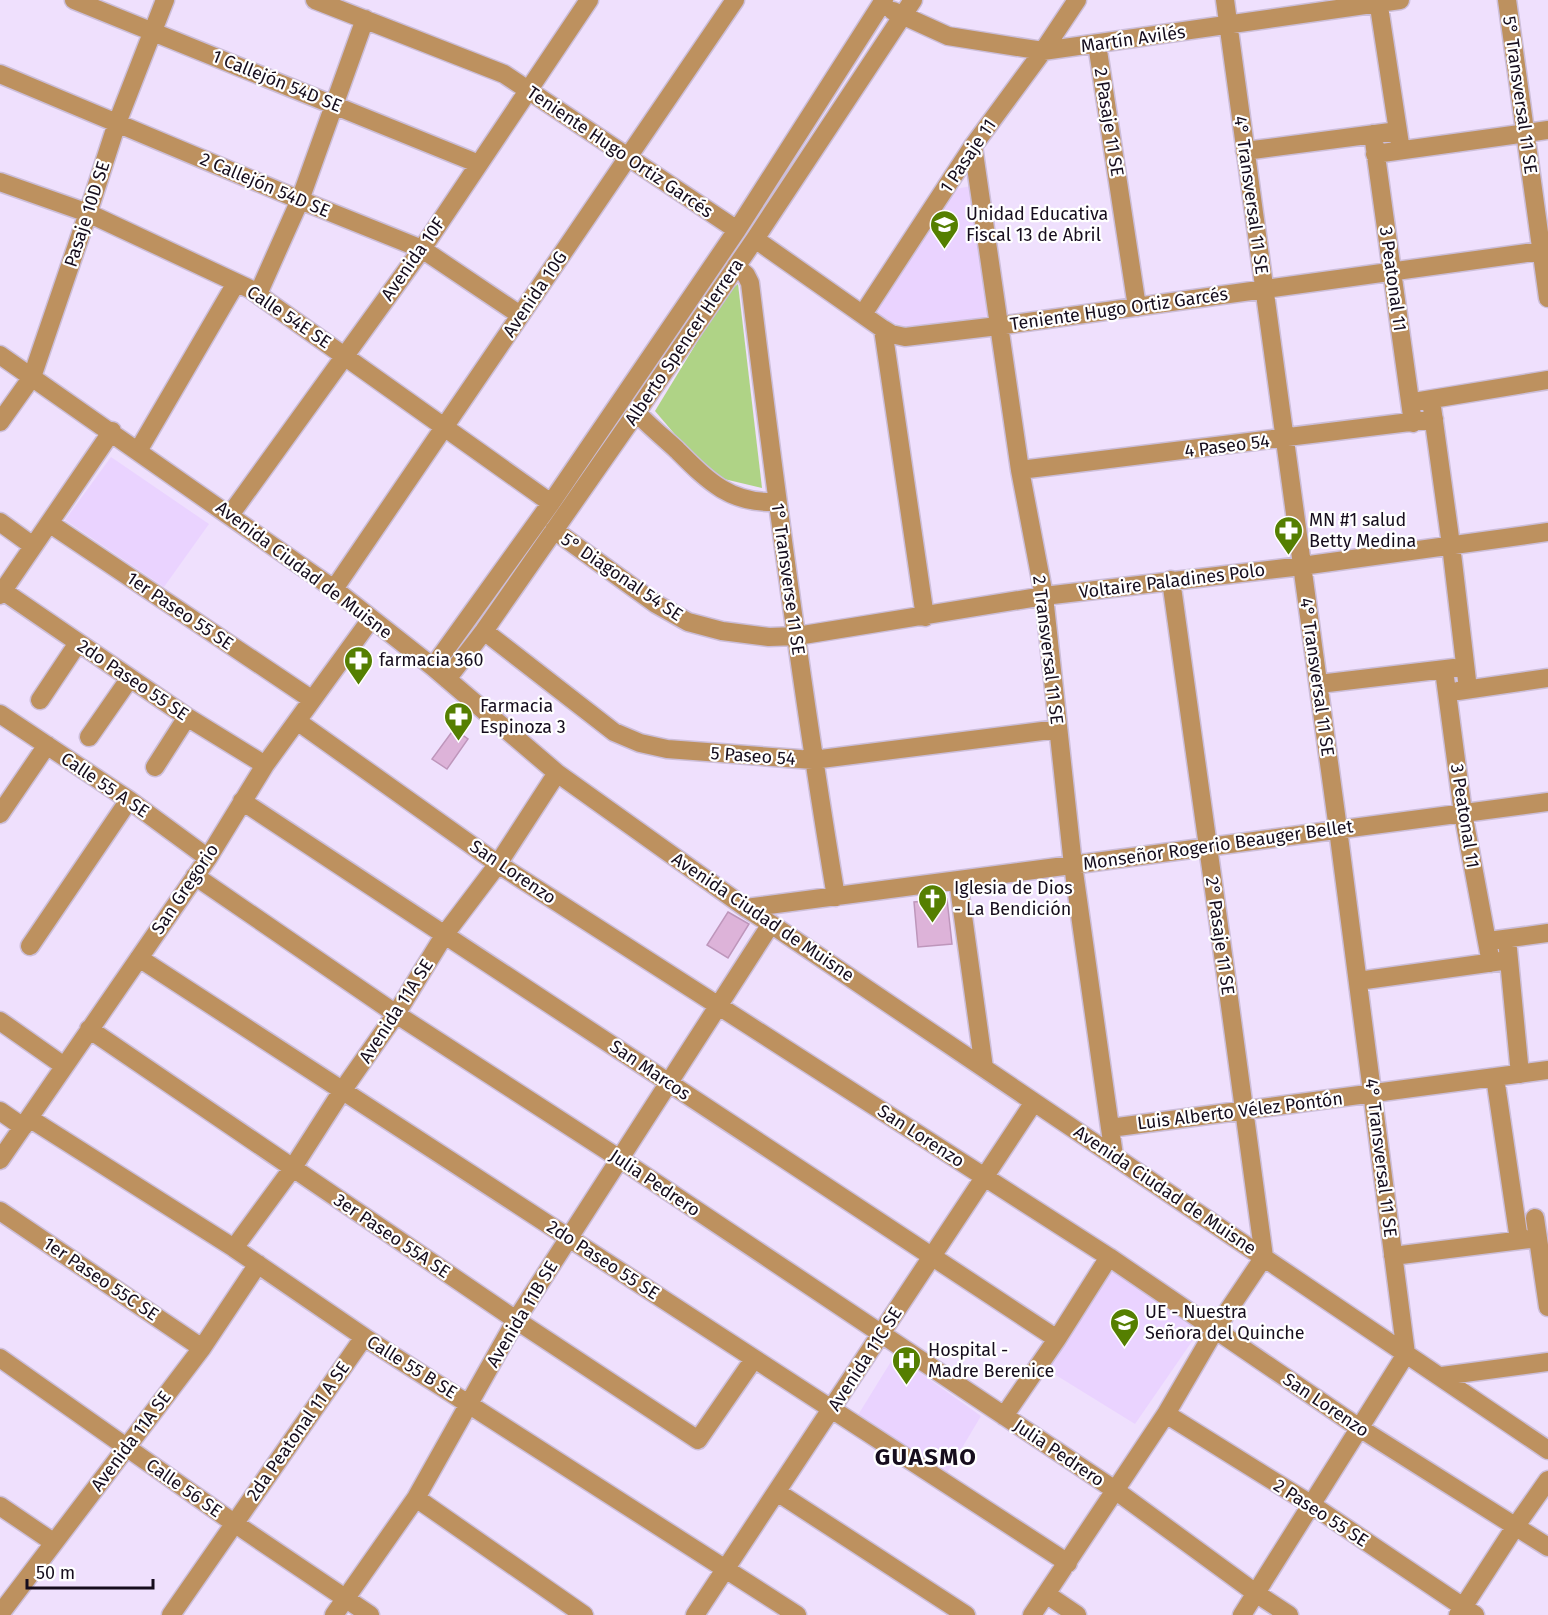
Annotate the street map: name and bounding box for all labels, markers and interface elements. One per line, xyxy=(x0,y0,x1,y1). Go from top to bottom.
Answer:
street label: 5° Transversal 11 SE xyxy=(1498,15,1542,175)
street label: Martín Avilés xyxy=(1079,21,1187,57)
street label: 1 Callejón 54D SE xyxy=(209,45,345,117)
street label: 2 Pasaje 11 SE xyxy=(1090,66,1128,178)
street label: Teniente Hugo Ortiz Garcés xyxy=(523,81,717,223)
street label: 4° Transversal 11 SE xyxy=(1229,114,1273,276)
street label: 1 Pasaje 11 xyxy=(935,115,1001,197)
street label: 2 Callejón 54D SE xyxy=(197,148,333,222)
street label: Pasaje 10D SE xyxy=(60,158,114,270)
place label: Unidad Educativa Fiscal 13 de Abril xyxy=(966,203,1108,246)
school or university icon: Unidad Educativa Fiscal 13 de Abril xyxy=(929,208,961,250)
street label: Avenida 10F xyxy=(376,213,450,305)
street label: 3 Peatonal 11 xyxy=(1375,225,1411,333)
street label: Avenida 10G xyxy=(498,247,572,341)
street label: Alberto Spencer Herrera xyxy=(620,254,748,430)
street label: Calle 54E SE xyxy=(243,281,335,353)
street label: Teniente Hugo Ortiz Garcés xyxy=(1009,283,1229,335)
street label: 4 Paseo 54 xyxy=(1183,430,1271,462)
street label: Avenida Ciudad de Muisne xyxy=(211,496,397,644)
street label: 1° Transverse 11 SE xyxy=(766,502,810,656)
place label: MN #1 salud Betty Medina xyxy=(1309,509,1416,552)
pharmacy icon: MN #1 salud Betty Medina xyxy=(1272,514,1304,556)
street label: 5° Diagonal 54 SE xyxy=(557,528,687,626)
street label: Voltaire Paladines Polo xyxy=(1078,559,1266,603)
street label: 1er Paseo 55 SE xyxy=(122,567,238,655)
street label: 2 Transversal 11 SE xyxy=(1028,574,1068,726)
street label: 4° Transversal 11 SE xyxy=(1295,596,1339,758)
street label: 2do Paseo 55 SE xyxy=(73,635,193,725)
pharmacy icon: farmacia 360 xyxy=(342,644,374,686)
place label: farmacia 360 xyxy=(379,649,483,671)
place label: Farmacia Espinoza 3 xyxy=(480,695,566,738)
pharmacy icon: Farmacia Espinoza 3 xyxy=(443,700,475,742)
street label: 5 Paseo 54 xyxy=(710,742,797,770)
street label: Calle 55 A SE xyxy=(57,747,153,823)
street label: 3 Peatonal 11 xyxy=(1446,762,1484,870)
street label: Monseñor Rogerio Beauger Bellet xyxy=(1082,815,1355,875)
street label: San Lorenzo xyxy=(466,835,560,909)
street label: San Gregorio xyxy=(147,839,223,939)
street label: Avenida Ciudad de Muisne xyxy=(668,848,858,986)
street label: 2° Pasaje 11 SE xyxy=(1201,875,1239,997)
place label: Iglesia de Dios - La Bendición xyxy=(954,877,1073,920)
church icon: Iglesia de Dios - La Bendición xyxy=(917,882,949,924)
street label: Avenida 11A SE xyxy=(354,955,438,1067)
street label: San Marcos xyxy=(606,1035,694,1105)
street label: 4° Transversal 11 SE xyxy=(1360,1077,1402,1239)
street label: Luis Alberto Vélez Pontón xyxy=(1136,1087,1344,1135)
street label: San Lorenzo xyxy=(874,1100,968,1172)
street label: Avenida Ciudad de Muisne xyxy=(1070,1121,1260,1259)
street label: Julia Pedrero xyxy=(606,1145,704,1221)
street label: 3er Paseo 55A SE xyxy=(330,1189,454,1283)
street label: 2do Paseo 55 SE xyxy=(543,1216,663,1304)
street label: 1er Paseo 55C SE xyxy=(39,1232,163,1326)
street label: Avenida 11B SE xyxy=(482,1257,562,1371)
place label: UE - Nuestra Señora del Quinche xyxy=(1145,1301,1305,1344)
street label: Avenida 11C SE xyxy=(823,1303,907,1415)
school or university icon: UE - Nuestra Señora del Quinche xyxy=(1108,1306,1140,1348)
street label: Calle 55 B SE xyxy=(363,1331,461,1403)
place label: Hospital - Madre Berenice xyxy=(928,1339,1054,1382)
hospital icon: Hospital - Madre Berenice xyxy=(891,1344,923,1386)
street label: 2da Peatonal 11 A SE xyxy=(242,1357,354,1505)
street label: San Lorenzo xyxy=(1279,1368,1373,1442)
street label: Avenida 11A SE xyxy=(86,1387,176,1495)
street label: Julia Pedrero xyxy=(1010,1415,1108,1491)
district label: GUASMO xyxy=(875,1443,977,1471)
street label: Calle 56 SE xyxy=(142,1454,226,1522)
street label: 2 Paseo 55 SE xyxy=(1270,1474,1372,1552)
scale bar xyxy=(27,1552,153,1590)
text: 50 m xyxy=(36,1562,75,1584)

